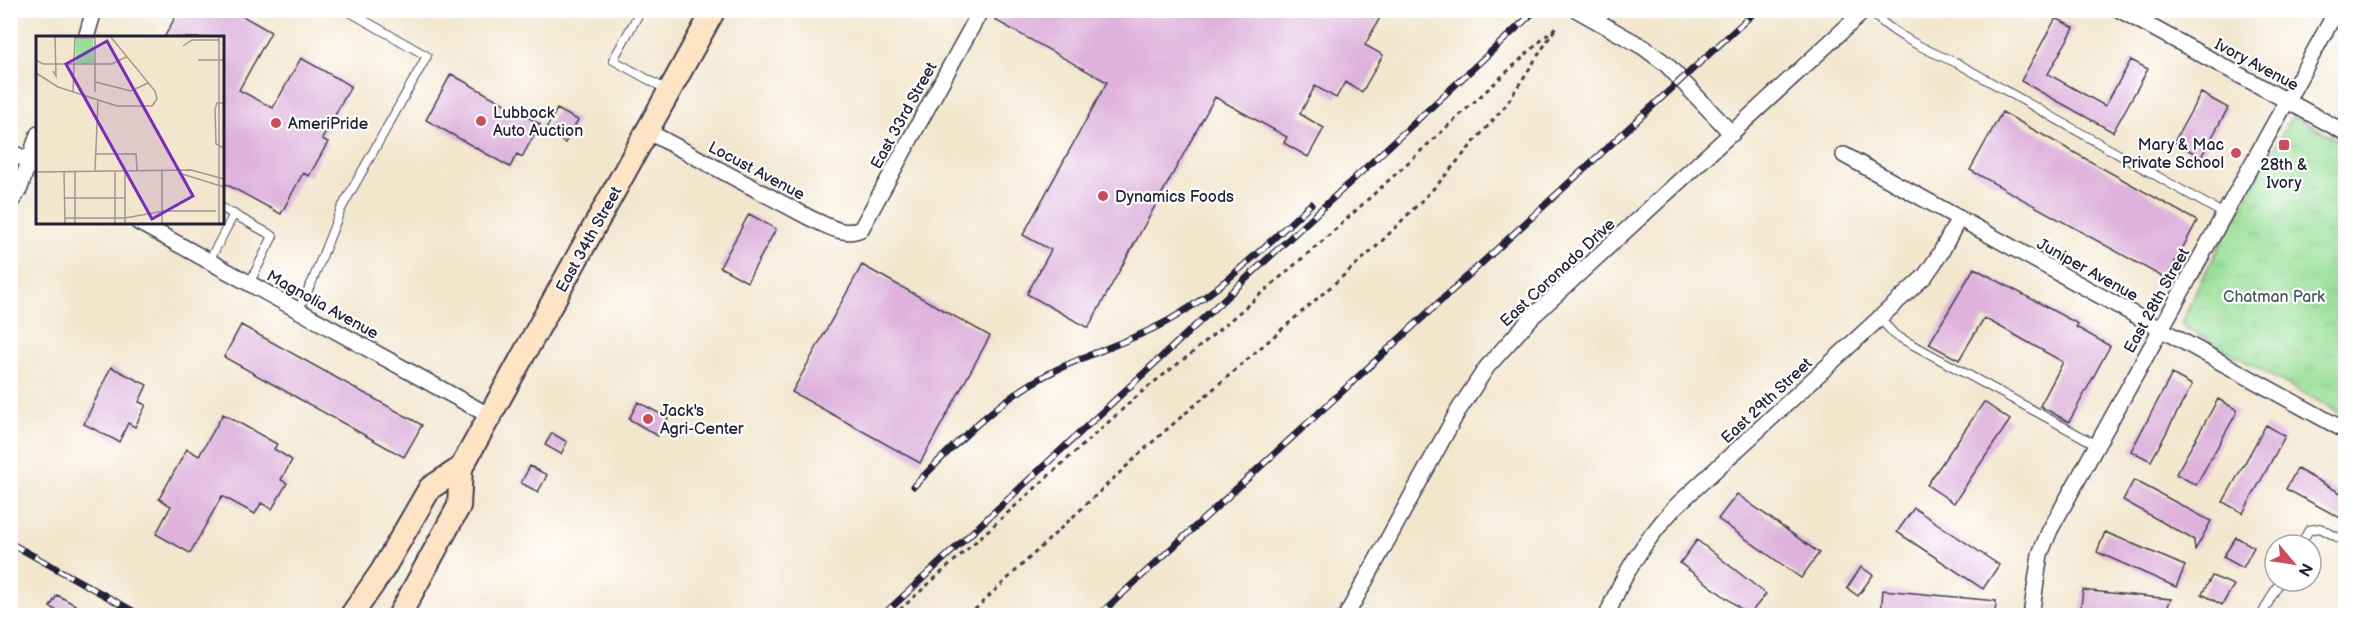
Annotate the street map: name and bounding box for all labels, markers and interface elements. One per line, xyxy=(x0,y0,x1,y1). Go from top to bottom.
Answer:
street label: Ivory Avenue xyxy=(2211,35,2302,96)
inset map xyxy=(36,36,224,224)
street label: East 33rd Street xyxy=(867,59,942,172)
place label: Lubbock Auto Auction xyxy=(493,104,583,141)
marker: Lubbock Auto Auction xyxy=(474,114,488,128)
place label: AmeriPride xyxy=(288,115,369,134)
marker: AmeriPride xyxy=(269,116,283,130)
place label: Mary & Mac Private School xyxy=(2122,136,2224,173)
street label: Locust Avenue xyxy=(705,138,808,205)
marker: 28th & Ivory xyxy=(2277,138,2291,152)
marker: Mary & Mac Private School xyxy=(2229,146,2243,160)
place label: 28th & Ivory xyxy=(2260,156,2308,193)
street label: East 34th Street xyxy=(552,183,626,296)
place label: Dynamics Foods xyxy=(1115,188,1234,207)
marker: Dynamics Foods xyxy=(1096,189,1110,203)
street label: East Coronado Drive xyxy=(1497,215,1620,331)
street label: Juniper Avenue xyxy=(2033,235,2142,306)
street label: East 28th Street xyxy=(2121,245,2194,357)
street label: Magnolia Avenue xyxy=(263,267,382,344)
park label: Chatman Park xyxy=(2223,288,2325,307)
street label: East 29th Street xyxy=(1718,354,1816,448)
place label: Jack's Agri-Center xyxy=(660,402,744,439)
marker: Jack's Agri-Center xyxy=(641,412,655,426)
north arrow xyxy=(2263,533,2323,593)
text: N xyxy=(2294,560,2316,579)

